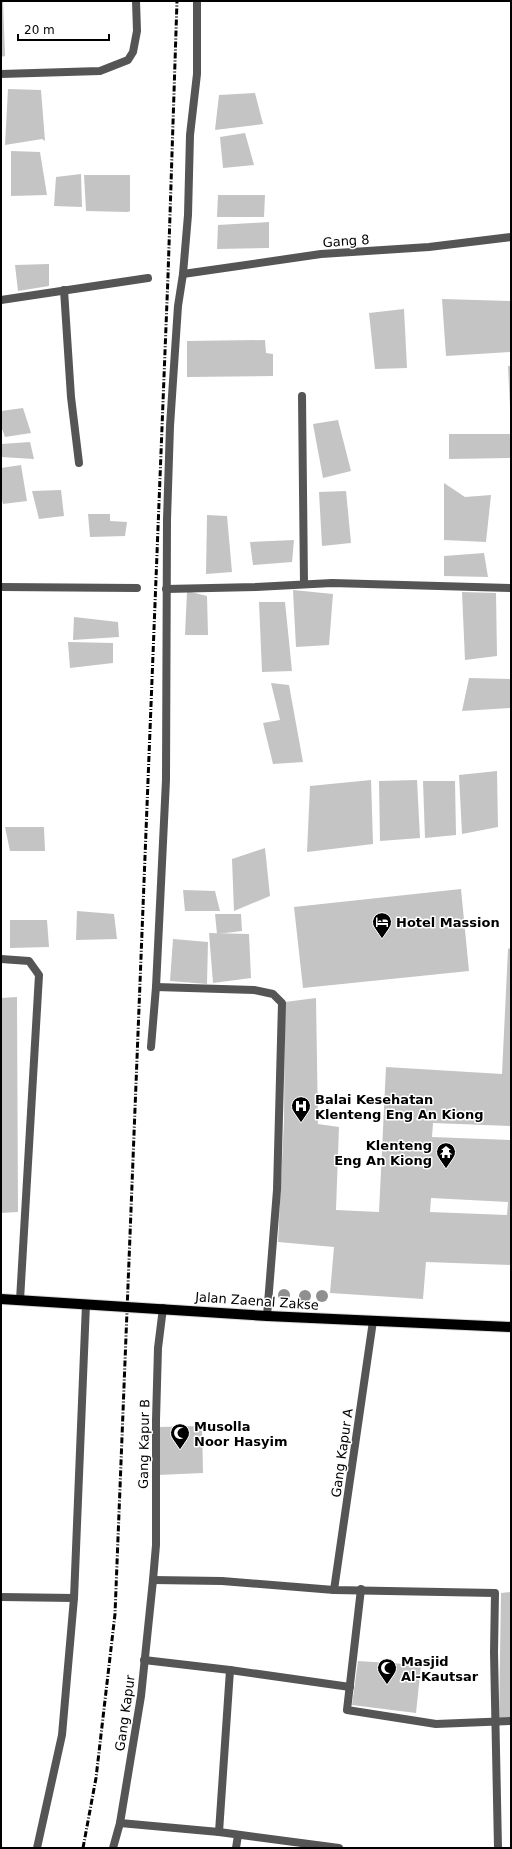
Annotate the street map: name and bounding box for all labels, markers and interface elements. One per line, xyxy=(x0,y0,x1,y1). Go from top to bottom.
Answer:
scale bar xyxy=(18,16,109,42)
text: 20 m xyxy=(24,23,55,37)
street label: Gang 8 xyxy=(322,232,370,250)
hotel icon: Hotel Massion xyxy=(371,911,393,939)
place label: Hotel Massion xyxy=(396,915,500,930)
place label: Balai Kesehatan Klenteng Eng An Kiong xyxy=(315,1092,484,1122)
hospital icon: Balai Kesehatan Klenteng Eng An Kiong xyxy=(290,1095,312,1123)
place label: Klenteng Eng An Kiong xyxy=(334,1138,432,1168)
temple icon: Klenteng Eng An Kiong xyxy=(435,1141,457,1169)
street label: Jalan Zaenal Zakse xyxy=(194,1289,319,1313)
street label: Gang Kapur B xyxy=(136,1399,152,1489)
street label: Gang Kapur A xyxy=(328,1407,356,1499)
place label: Musolla Noor Hasyim xyxy=(194,1419,288,1449)
mosque icon: Musolla Noor Hasyim xyxy=(169,1422,191,1450)
place label: Masjid Al-Kautsar xyxy=(401,1654,479,1684)
mosque icon: Masjid Al-Kautsar xyxy=(376,1657,398,1685)
street label: Gang Kapur xyxy=(112,1673,138,1752)

